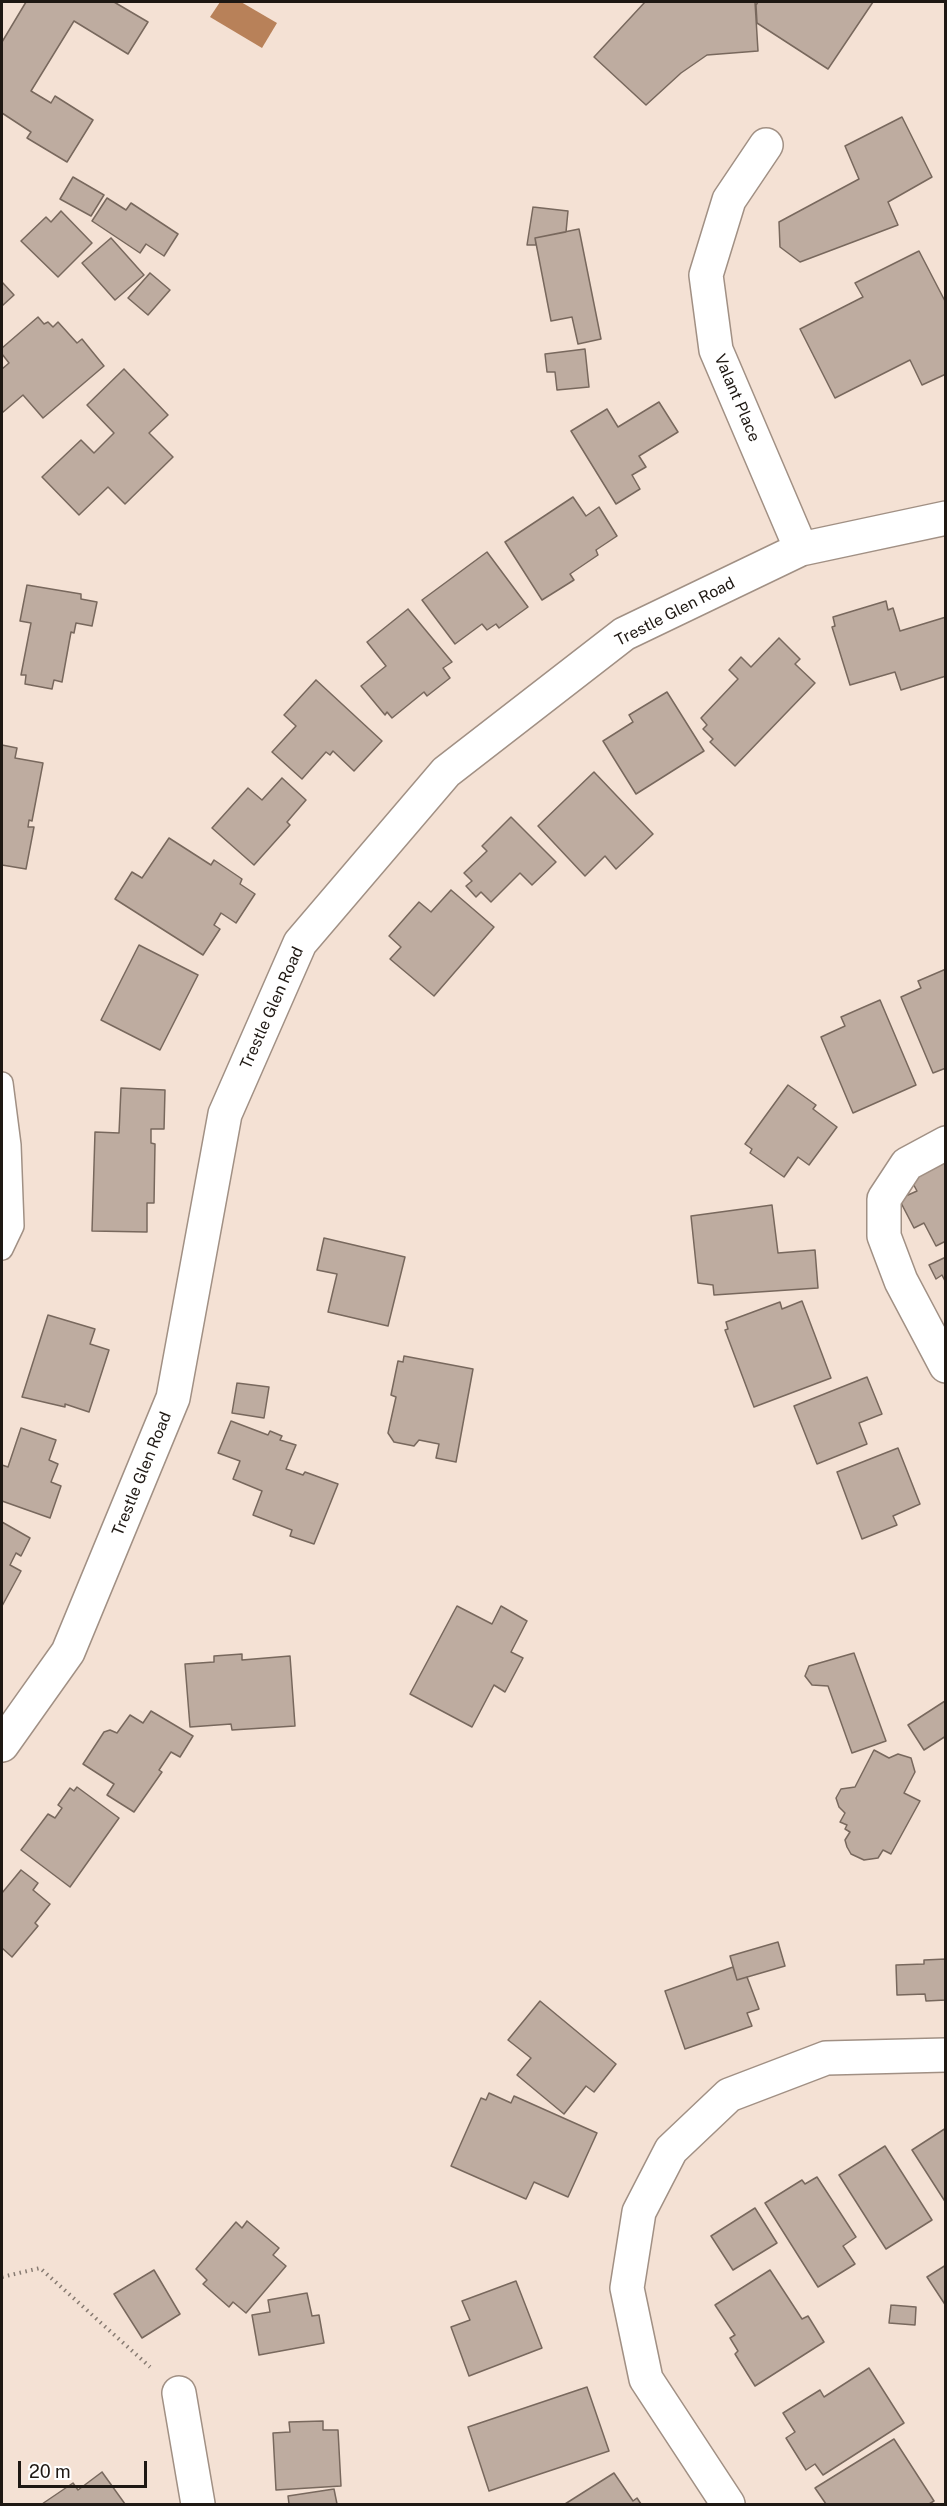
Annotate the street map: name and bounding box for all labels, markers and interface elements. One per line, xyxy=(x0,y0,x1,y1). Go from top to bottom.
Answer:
street label: Valant Place xyxy=(710,351,764,445)
street label: Trestle Glen Road xyxy=(612,574,738,650)
street label: Trestle Glen Road xyxy=(236,944,308,1072)
street label: Trestle Glen Road xyxy=(108,1409,176,1539)
scale bar xyxy=(21,2449,150,2487)
text: 20 m xyxy=(29,2461,71,2482)

